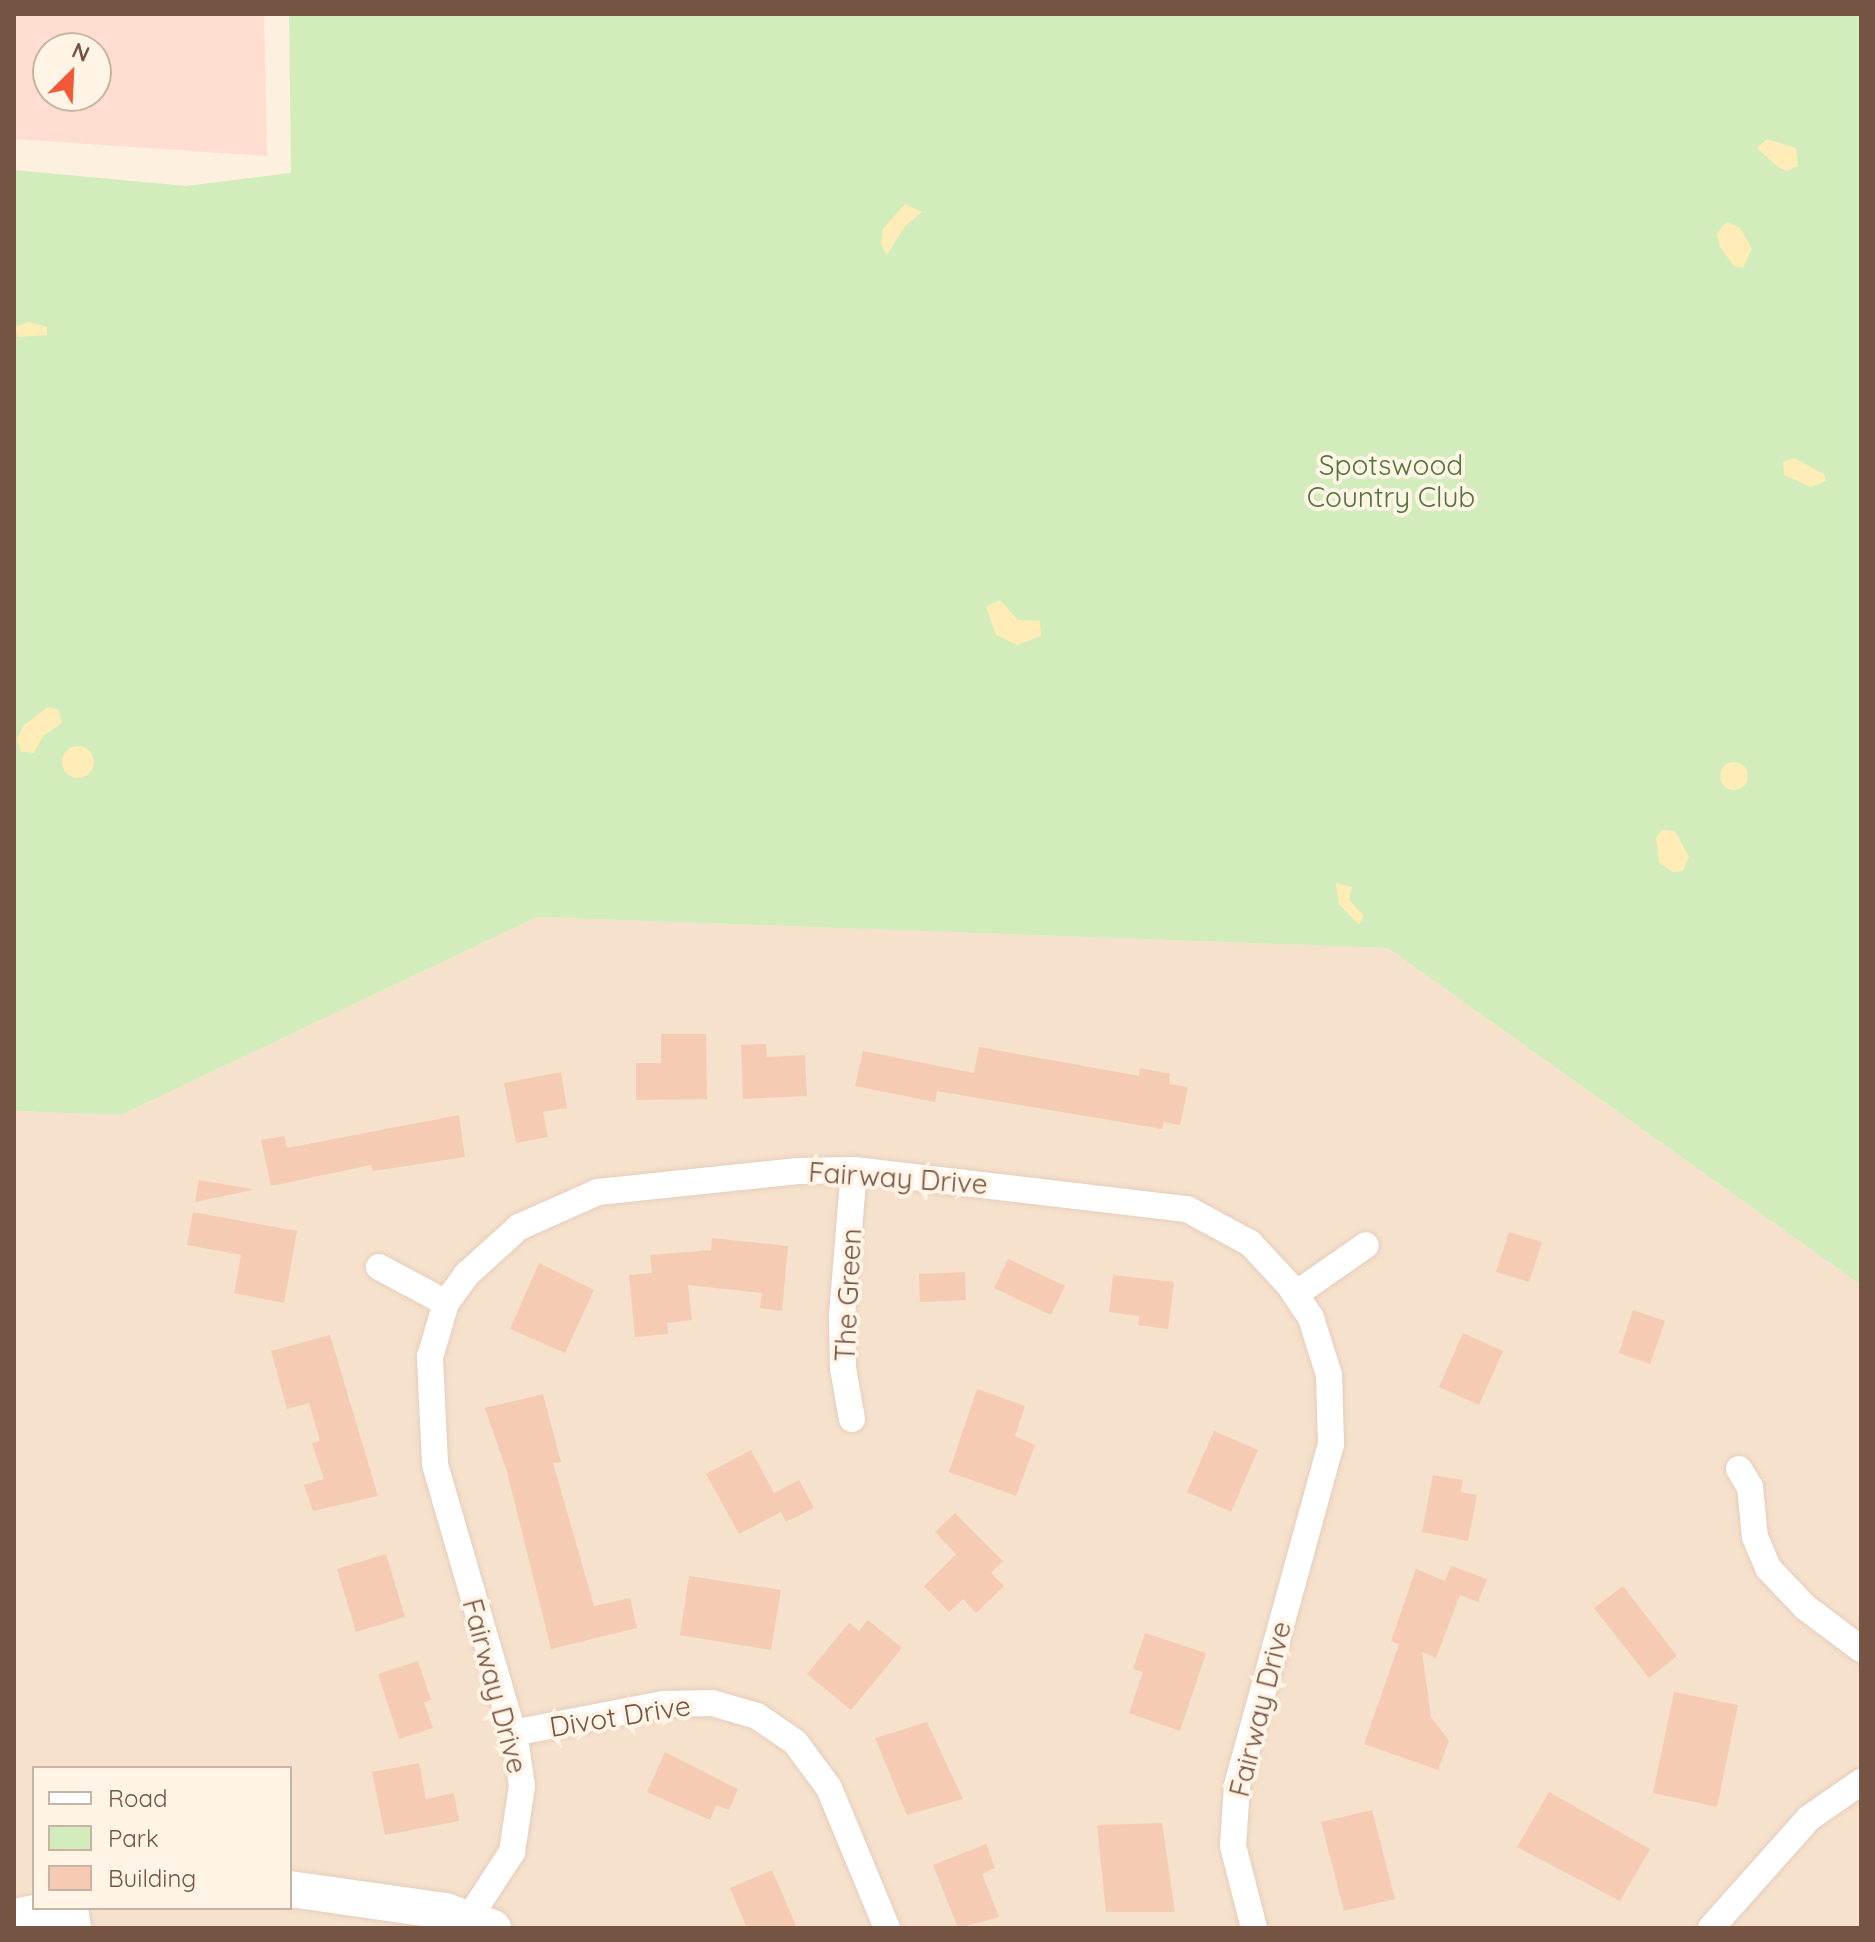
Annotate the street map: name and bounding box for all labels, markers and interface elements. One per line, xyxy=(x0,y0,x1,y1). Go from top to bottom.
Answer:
north arrow xyxy=(32,32,112,112)
text: N xyxy=(68,36,94,68)
park label: Spotswood Country Club xyxy=(1307,448,1475,514)
street label: Fairway Drive xyxy=(807,1155,989,1201)
street label: The Green xyxy=(828,1227,868,1363)
street label: Fairway Drive xyxy=(456,1595,534,1777)
street label: Fairway Drive xyxy=(1222,1618,1298,1800)
street label: Divot Drive xyxy=(547,1688,693,1744)
legend xyxy=(32,1766,292,1910)
text: Road xyxy=(108,1783,168,1813)
text: Park xyxy=(108,1823,159,1853)
text: Building xyxy=(108,1863,196,1893)

